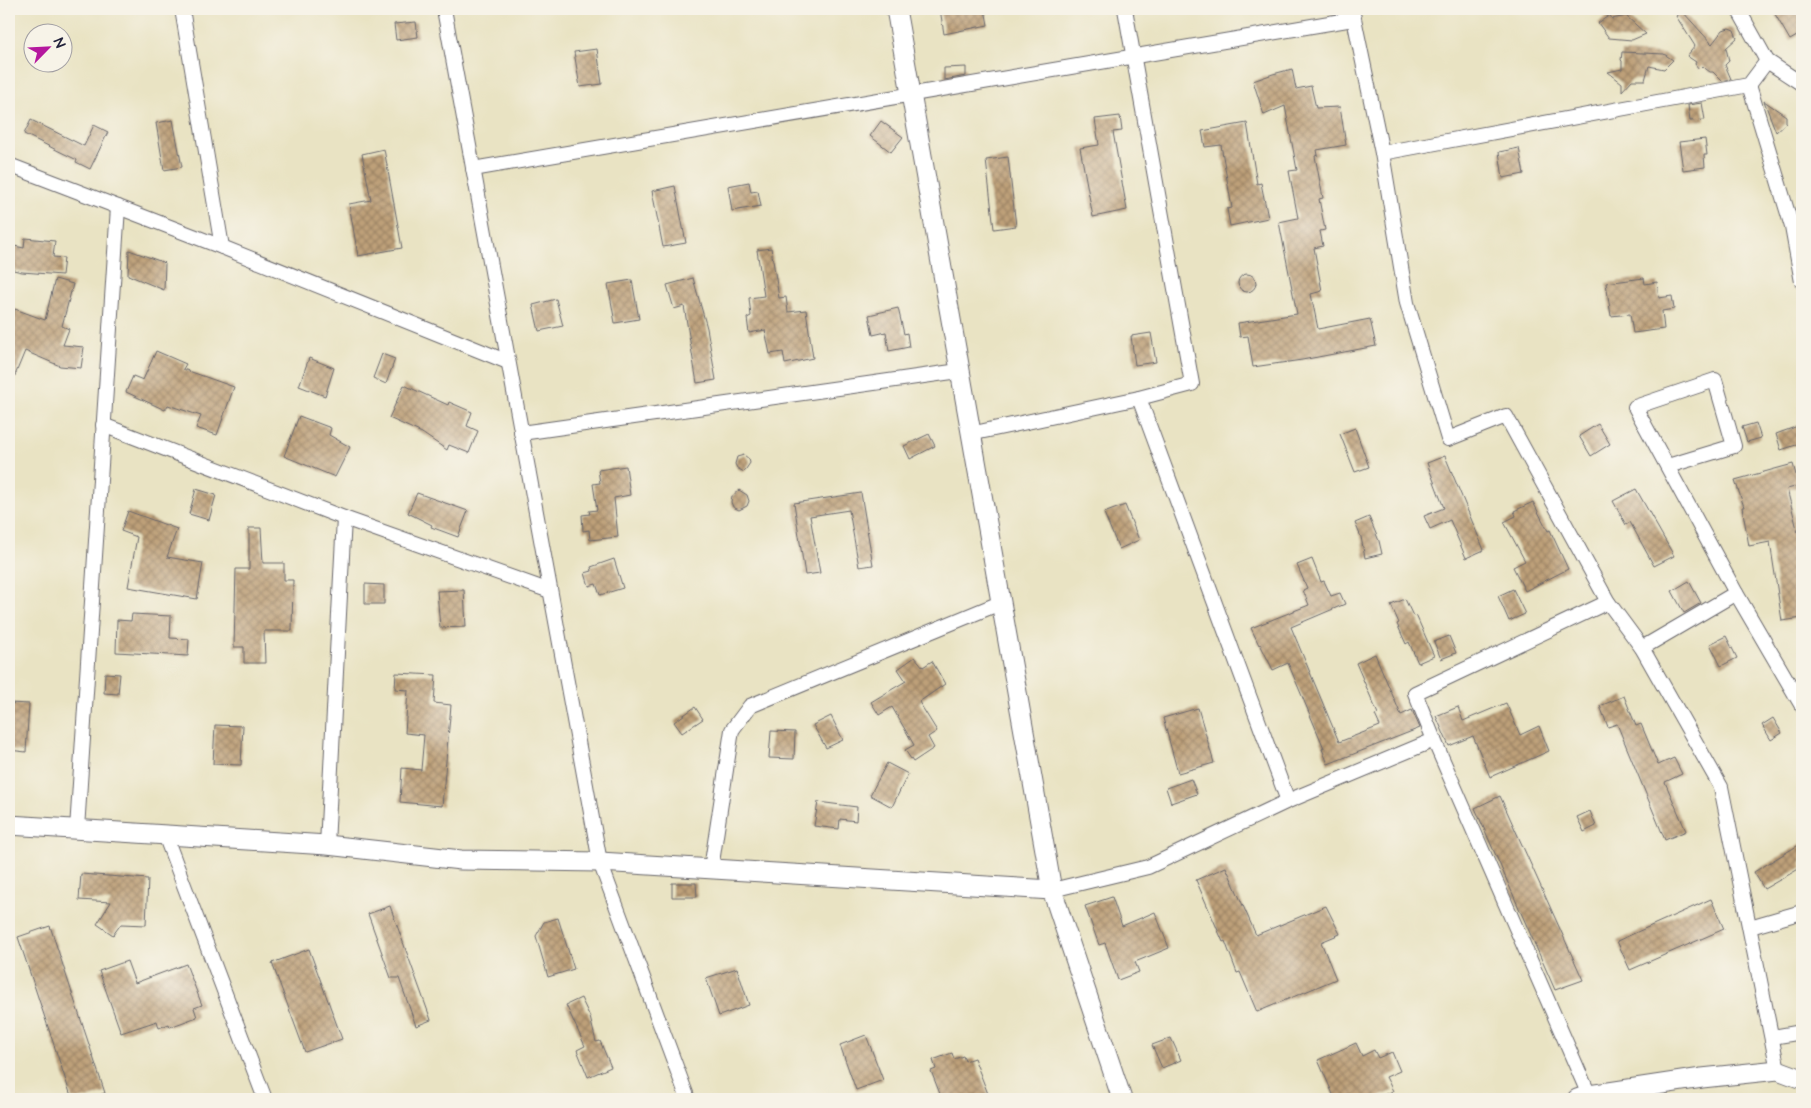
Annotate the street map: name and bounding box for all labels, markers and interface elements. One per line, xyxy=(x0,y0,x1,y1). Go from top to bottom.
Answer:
north arrow xyxy=(22,22,72,72)
text: N xyxy=(48,35,70,51)

